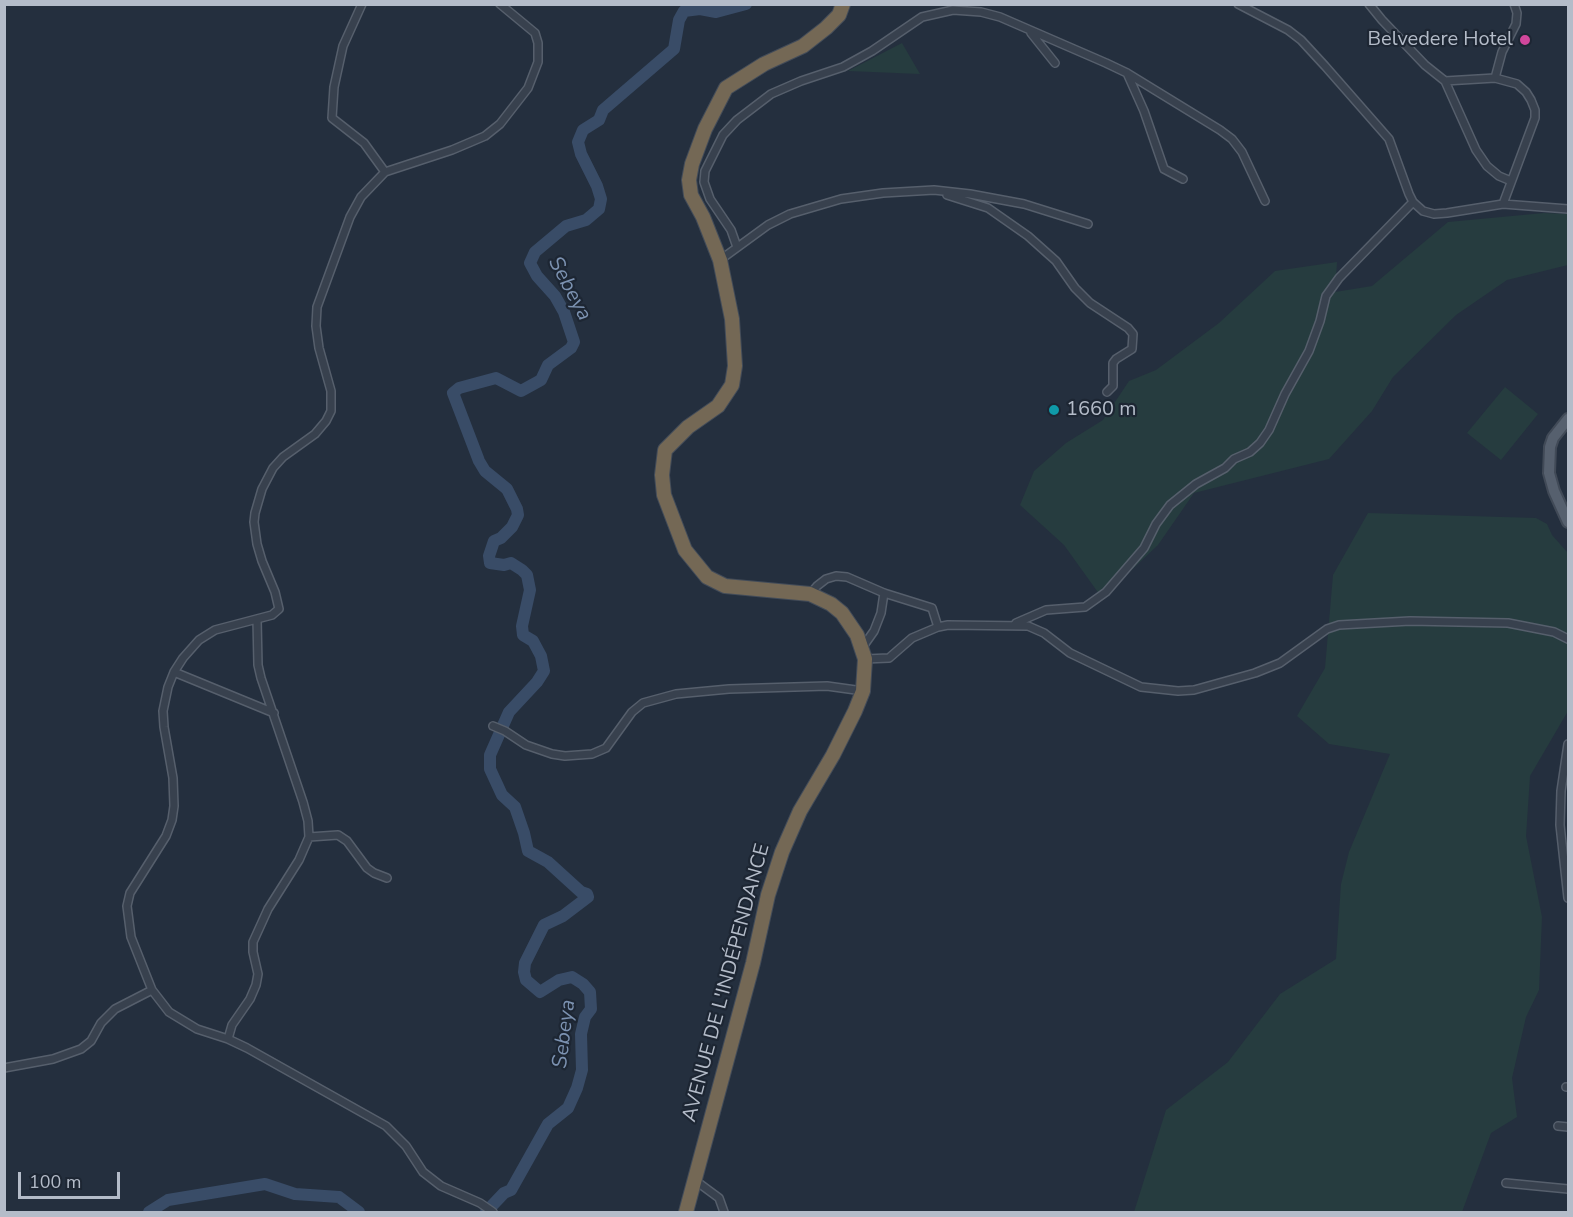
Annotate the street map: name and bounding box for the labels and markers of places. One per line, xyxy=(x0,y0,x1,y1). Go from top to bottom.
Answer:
place label: Belvedere Hotel xyxy=(1368,28,1513,52)
marker: Belvedere Hotel xyxy=(1518,33,1532,47)
place label: 1660 m xyxy=(1066,398,1136,422)
marker: 1660 m xyxy=(1047,403,1061,417)

